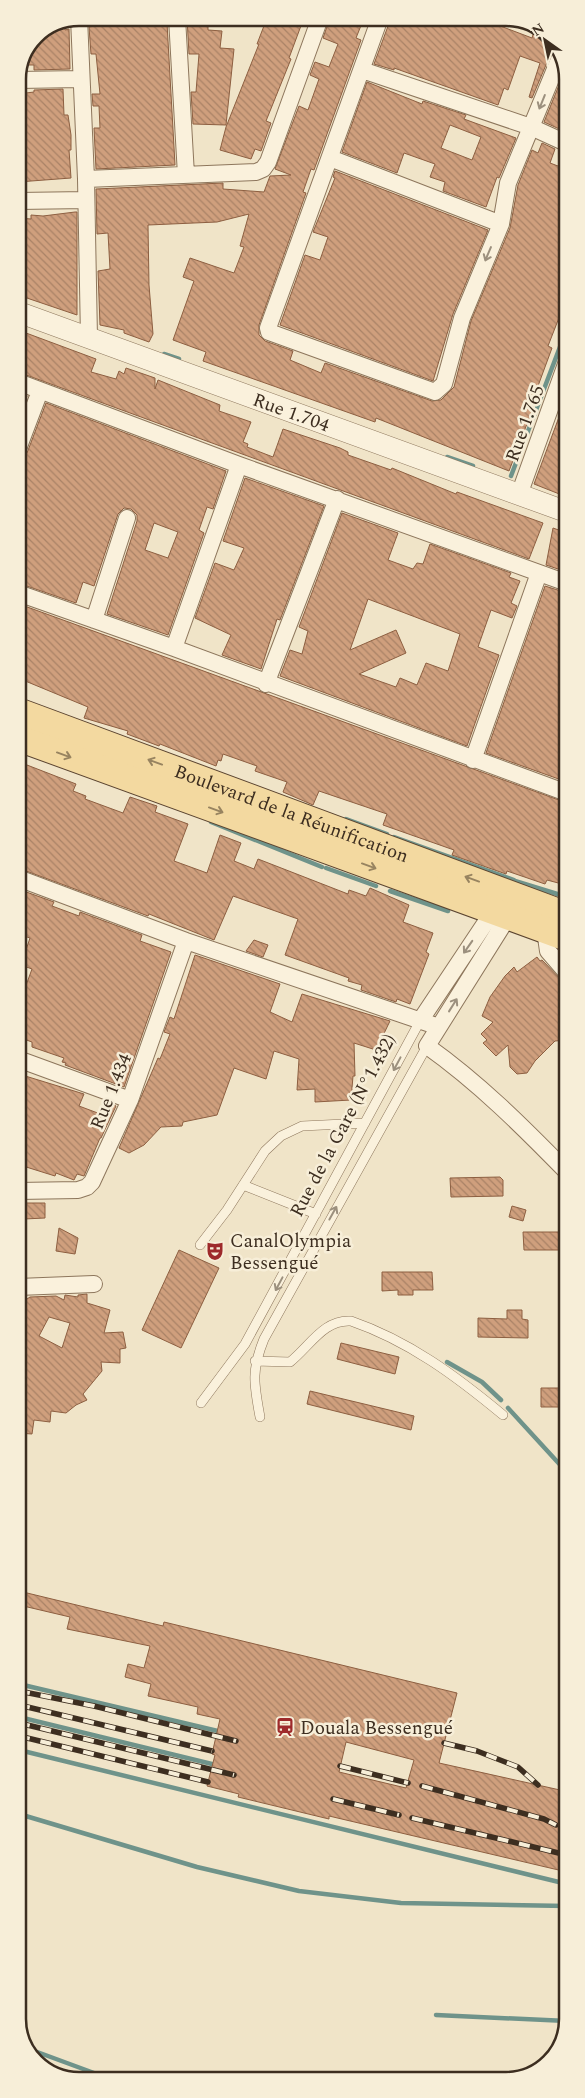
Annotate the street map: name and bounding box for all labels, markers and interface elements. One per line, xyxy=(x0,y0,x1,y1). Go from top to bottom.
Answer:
north arrow xyxy=(520,15,570,65)
text: N xyxy=(528,18,549,41)
one-way arrow xyxy=(536,94,546,109)
one-way arrow xyxy=(482,246,492,261)
street label: Rue 1.765 xyxy=(498,381,553,466)
street label: Rue 1.704 xyxy=(248,386,334,441)
one-way arrow xyxy=(55,751,71,760)
one-way arrow xyxy=(148,757,164,766)
street label: Boulevard de la Réunification xyxy=(170,757,413,871)
one-way arrow xyxy=(208,806,224,815)
one-way arrow xyxy=(361,862,376,871)
one-way arrow xyxy=(465,874,480,883)
one-way arrow xyxy=(463,939,473,953)
one-way arrow xyxy=(448,998,458,1012)
street label: Rue de la Gare (N°1.432) xyxy=(283,1029,404,1222)
street label: Rue 1.434 xyxy=(83,1049,140,1134)
one-way arrow xyxy=(392,1056,401,1071)
one-way arrow xyxy=(329,1207,339,1221)
place label: CanalOlympia Bessengué xyxy=(230,1227,352,1278)
theatre icon: CanalOlympia Bessengué xyxy=(204,1240,226,1262)
one-way arrow xyxy=(274,1277,284,1292)
place label: Douala Bessengué xyxy=(300,1714,453,1743)
station icon: Douala Bessengué xyxy=(274,1716,296,1738)

